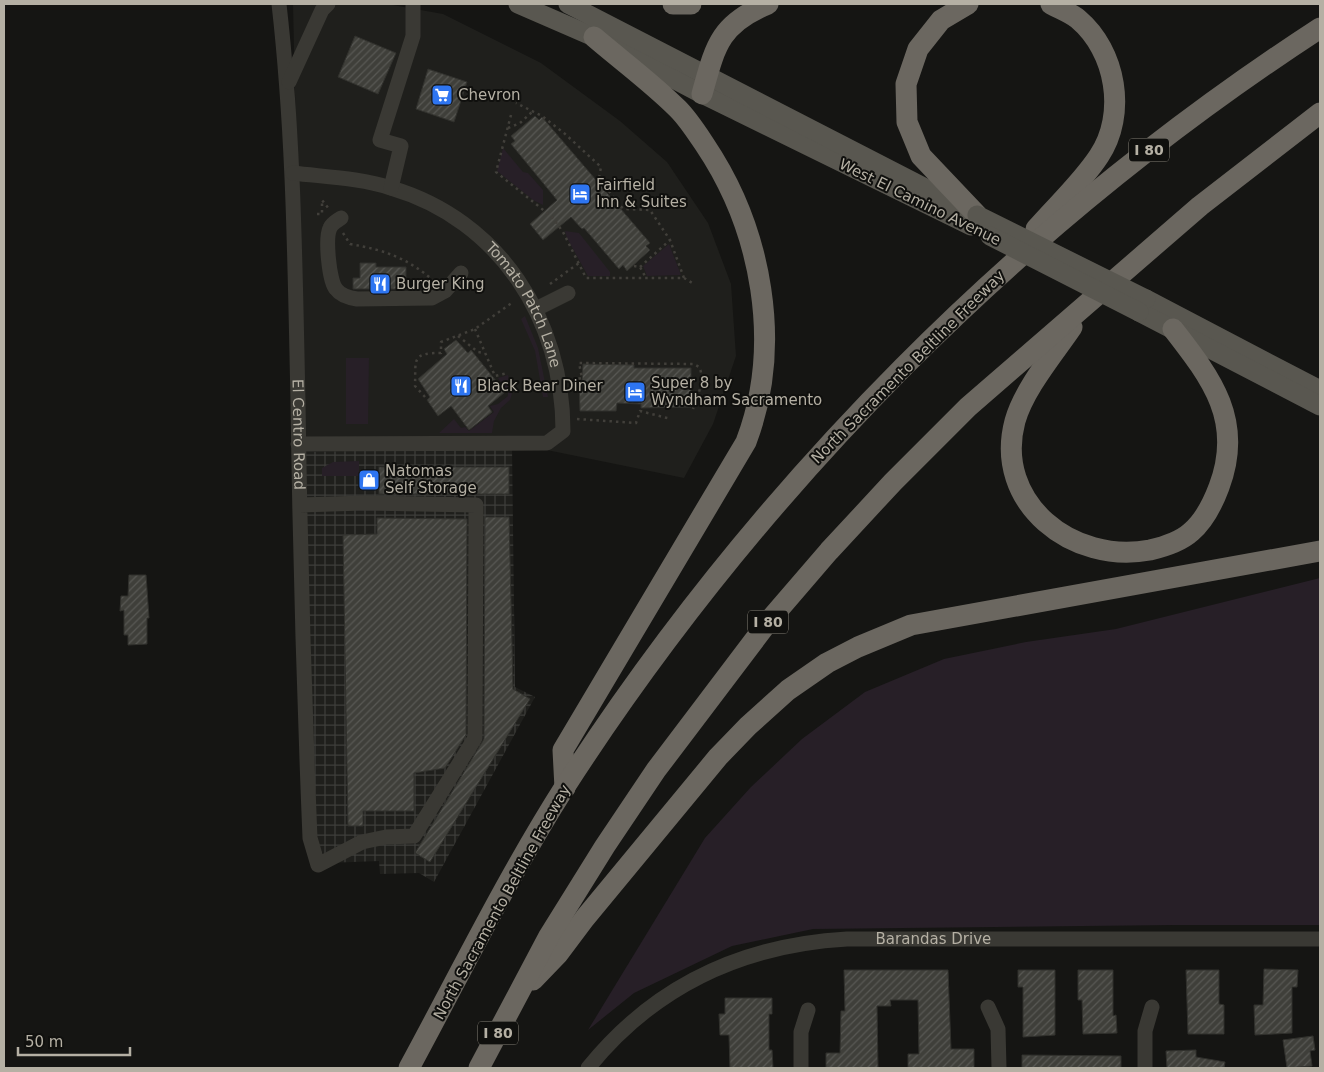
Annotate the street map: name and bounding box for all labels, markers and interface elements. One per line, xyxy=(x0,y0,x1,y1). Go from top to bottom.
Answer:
supermarket icon: Chevron xyxy=(430,83,454,107)
place label: Chevron xyxy=(458,86,521,104)
road number: I 80 xyxy=(1129,138,1169,162)
street label: West El Camino Avenue xyxy=(836,155,1004,249)
place label: Fairfield Inn & Suites xyxy=(596,176,687,211)
hotel icon: Fairfield Inn & Suites xyxy=(568,182,592,206)
street label: Tomato Patch Lane xyxy=(481,238,565,369)
street label: North Sacramento Beltline Freeway xyxy=(808,267,1008,467)
restaurant icon: Burger King xyxy=(368,272,392,296)
place label: Burger King xyxy=(396,275,484,293)
restaurant icon: Black Bear Diner xyxy=(449,374,473,398)
place label: Super 8 by Wyndham Sacramento xyxy=(651,374,822,409)
place label: Black Bear Diner xyxy=(477,377,603,395)
street label: El Centro Road xyxy=(288,379,308,490)
hotel icon: Super 8 by Wyndham Sacramento xyxy=(623,380,647,404)
place label: Natomas Self Storage xyxy=(385,462,477,497)
shop icon: Natomas Self Storage xyxy=(357,468,381,492)
road number: I 80 xyxy=(748,610,788,634)
street label: North Sacramento Beltline Freeway xyxy=(430,781,574,1023)
street label: Barandas Drive xyxy=(876,930,991,948)
road number: I 80 xyxy=(478,1021,518,1044)
scale bar xyxy=(18,1024,130,1056)
text: 50 m xyxy=(25,1033,63,1051)

